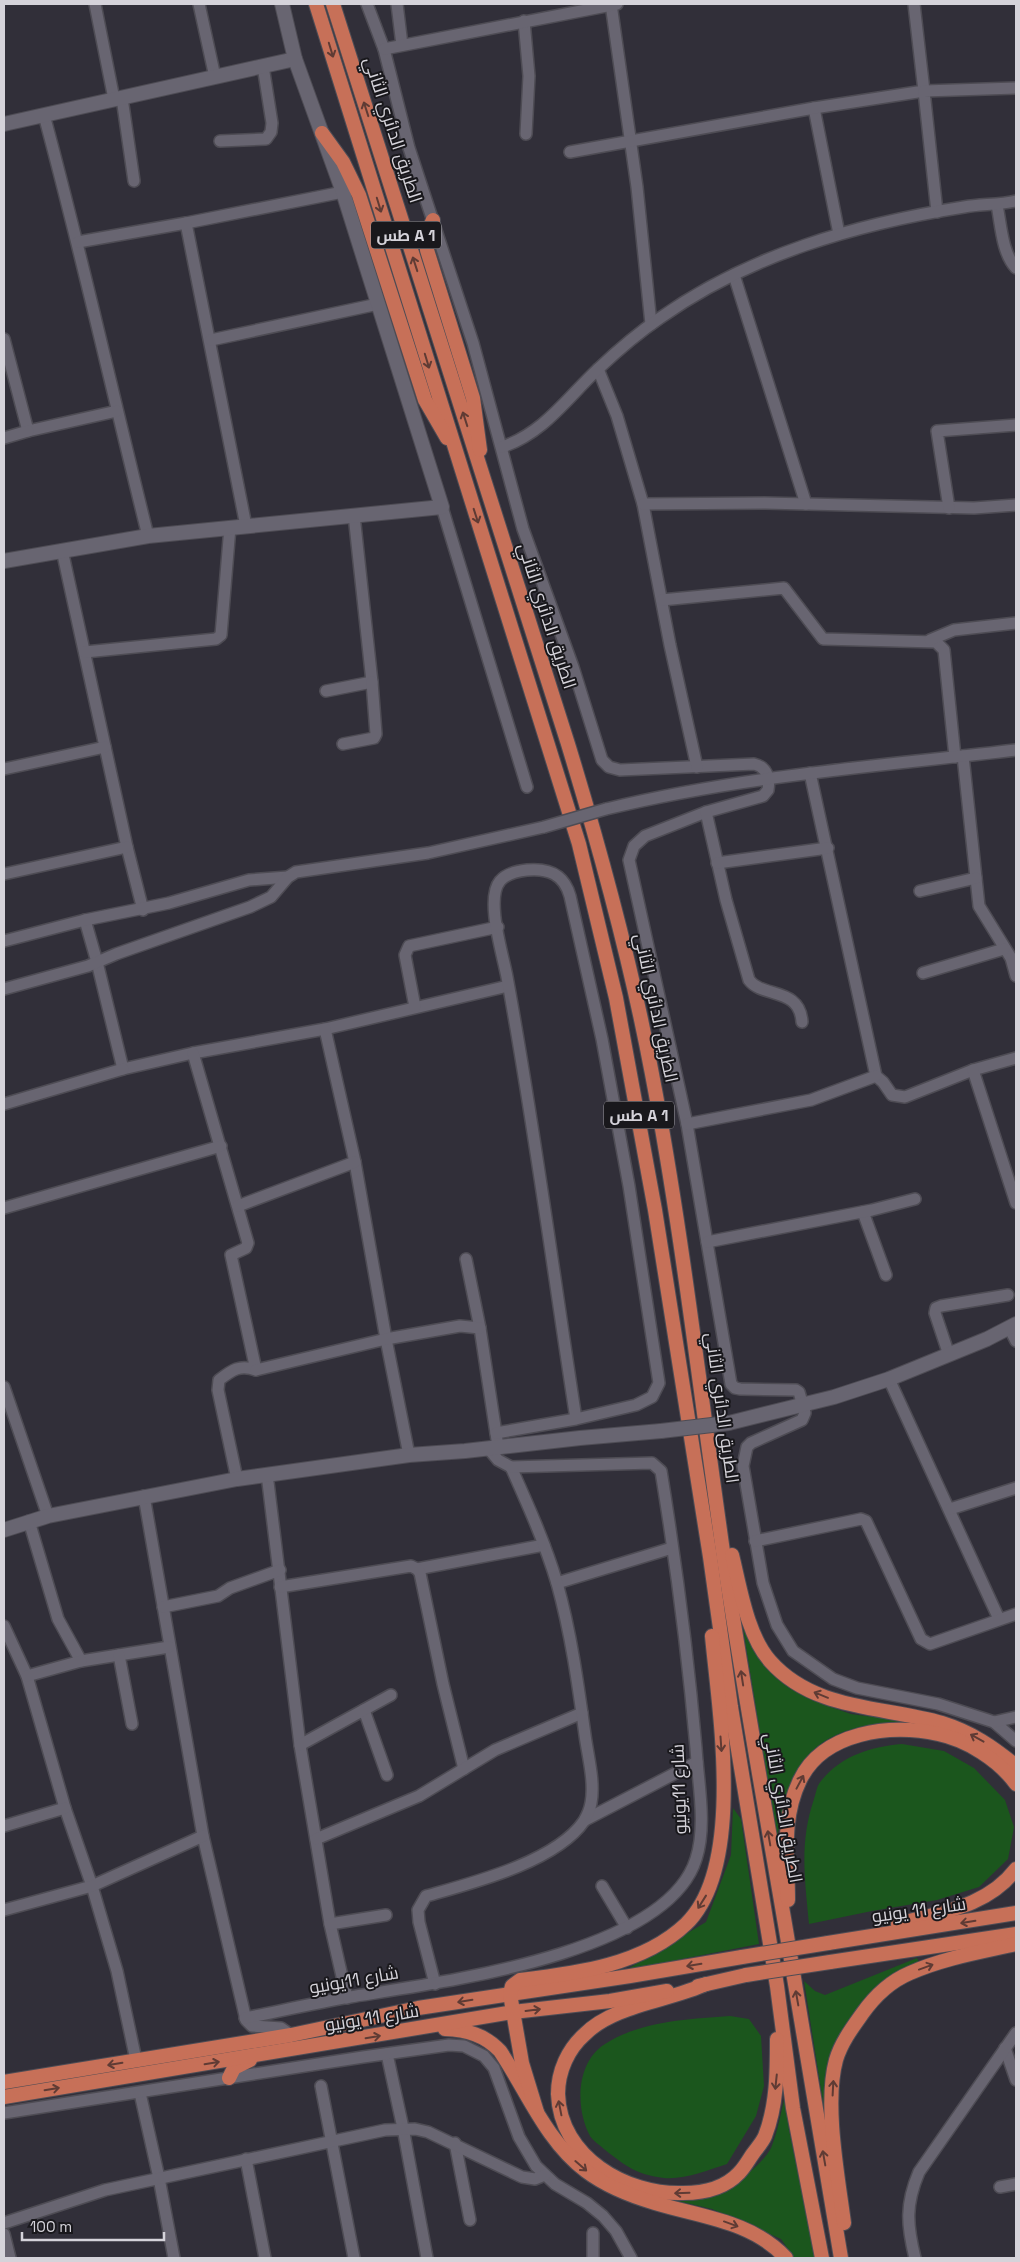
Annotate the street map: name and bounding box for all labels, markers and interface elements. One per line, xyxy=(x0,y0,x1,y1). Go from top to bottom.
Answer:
one-way arrow xyxy=(326,42,336,58)
street label: الطريق الدائري الثاني xyxy=(356,54,428,207)
one-way arrow xyxy=(361,101,371,117)
one-way arrow xyxy=(375,197,384,213)
road number: طس A 1 xyxy=(371,222,441,248)
one-way arrow xyxy=(410,256,420,272)
one-way arrow xyxy=(423,352,433,368)
one-way arrow xyxy=(459,411,469,427)
one-way arrow xyxy=(471,507,481,523)
street label: الطريق الدائري الثاني xyxy=(510,540,582,693)
street label: الطريق الدائري الثاني xyxy=(627,931,684,1085)
road number: طس A 1 xyxy=(604,1102,674,1128)
street label: الطريق الدائري الثاني xyxy=(698,1331,744,1485)
one-way arrow xyxy=(737,1670,747,1686)
one-way arrow xyxy=(814,1690,829,1700)
street label: الطريق الدائري الثاني xyxy=(756,1731,808,1885)
one-way arrow xyxy=(970,1732,985,1742)
one-way arrow xyxy=(716,1735,725,1751)
street label: شارع 11يونيو xyxy=(665,1743,693,1835)
one-way arrow xyxy=(796,1775,805,1790)
one-way arrow xyxy=(764,1831,774,1847)
street label: شارع 11 يونيو xyxy=(870,1892,968,1928)
one-way arrow xyxy=(696,1895,707,1909)
one-way arrow xyxy=(961,1917,977,1927)
street label: شارع 11يونيو xyxy=(307,1960,401,2000)
one-way arrow xyxy=(687,1960,703,1970)
one-way arrow xyxy=(918,1962,934,1971)
one-way arrow xyxy=(792,1991,801,2007)
one-way arrow xyxy=(457,1997,473,2007)
street label: شارع 11 يونيو xyxy=(323,1999,421,2037)
one-way arrow xyxy=(525,2005,541,2015)
one-way arrow xyxy=(364,2031,380,2041)
one-way arrow xyxy=(204,2058,220,2068)
one-way arrow xyxy=(108,2059,124,2069)
one-way arrow xyxy=(771,2074,781,2090)
one-way arrow xyxy=(829,2080,838,2096)
one-way arrow xyxy=(44,2084,60,2094)
one-way arrow xyxy=(555,2100,564,2116)
one-way arrow xyxy=(819,2151,829,2167)
one-way arrow xyxy=(574,2160,587,2171)
one-way arrow xyxy=(674,2189,690,2198)
scale bar xyxy=(22,2210,165,2242)
text: 100 m xyxy=(30,2217,72,2236)
one-way arrow xyxy=(723,2220,738,2229)

